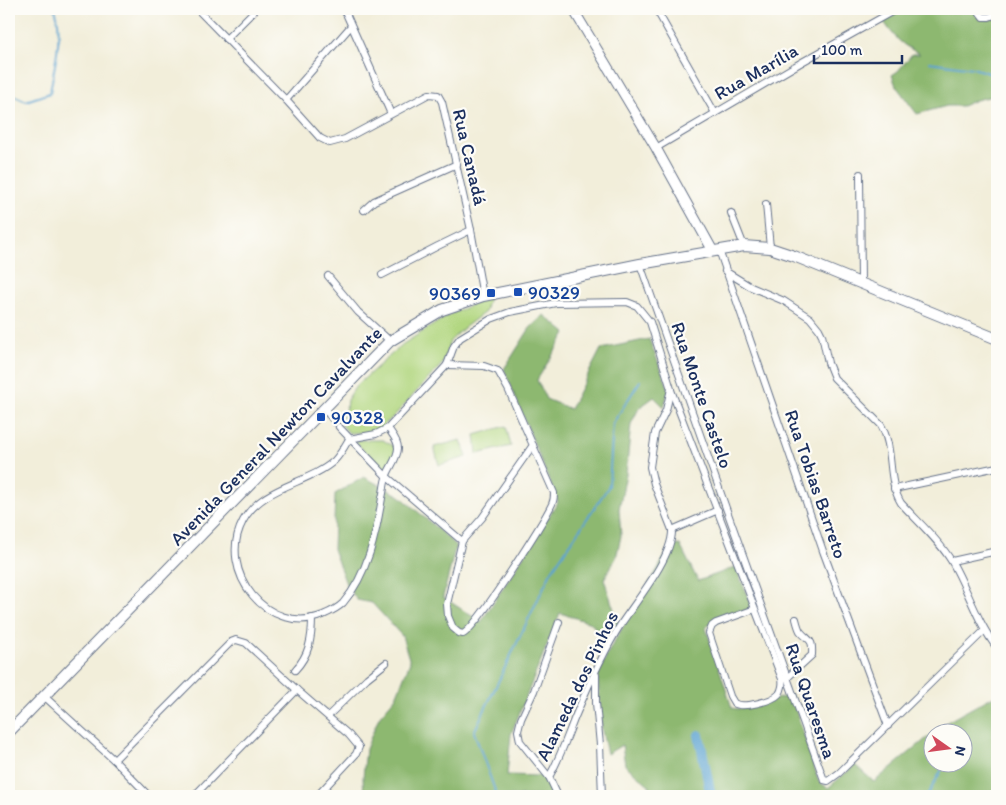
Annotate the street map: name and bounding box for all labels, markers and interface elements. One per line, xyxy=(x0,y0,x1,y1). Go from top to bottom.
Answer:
scale bar xyxy=(814,32,901,64)
street label: Rua Marília xyxy=(710,39,802,105)
text: 100 m xyxy=(821,41,863,59)
street label: Rua Canadá xyxy=(448,106,492,208)
place label: 90329 xyxy=(528,281,580,304)
place label: 90369 xyxy=(429,282,481,305)
marker: 90329 xyxy=(512,286,524,298)
marker: 90369 xyxy=(485,287,497,299)
street label: Rua Monte Castelo xyxy=(666,319,738,471)
street label: Avenida General Newton Cavalvante xyxy=(165,322,387,550)
place label: 90328 xyxy=(331,406,383,429)
street label: Rua Tobias Barreto xyxy=(780,407,852,561)
marker: 90328 xyxy=(315,411,327,423)
street label: Alameda dos Pinhos xyxy=(531,607,623,765)
street label: Rua Quaresma xyxy=(780,640,842,762)
north arrow xyxy=(924,722,974,772)
text: N xyxy=(951,744,970,758)

